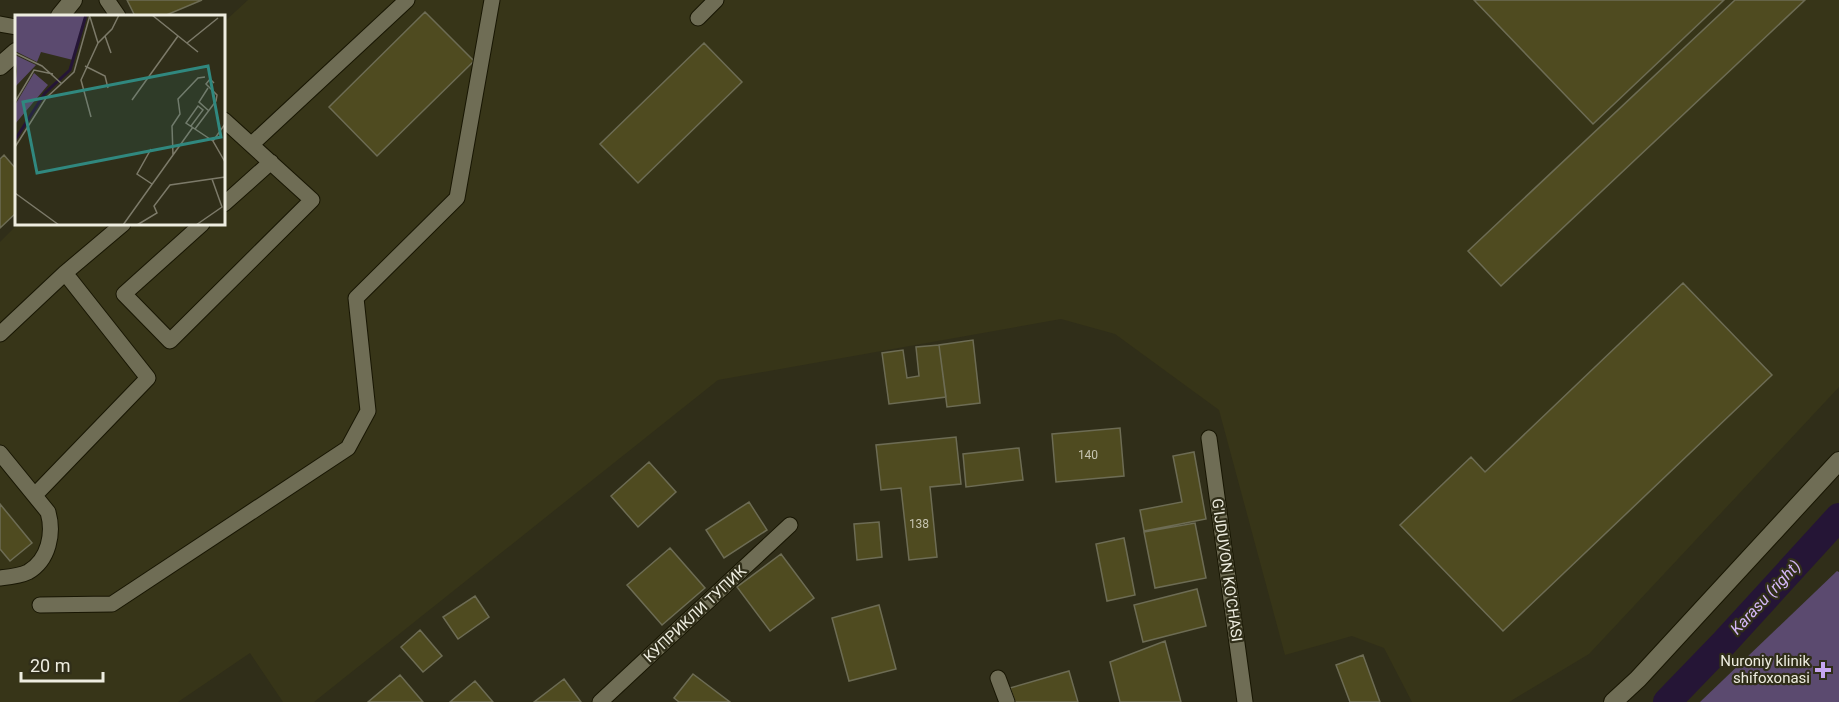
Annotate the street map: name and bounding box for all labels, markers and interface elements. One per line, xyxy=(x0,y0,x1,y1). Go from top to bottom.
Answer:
inset map xyxy=(15,15,225,225)
house number: 140 xyxy=(1078,448,1098,462)
street label: G'IJDUVON KO'CHASI xyxy=(1208,497,1246,643)
house number: 138 xyxy=(909,517,929,531)
water label: Karasu (right) xyxy=(1726,556,1804,638)
street label: КУПРИКЛИ ТУПИК xyxy=(640,562,750,666)
scale bar xyxy=(21,645,104,683)
place label: Nuroniy klinik shifoxonasi xyxy=(1720,652,1810,687)
text: 20 m xyxy=(30,655,70,676)
marker: Nuroniy klinik shifoxonasi xyxy=(1814,661,1832,679)

